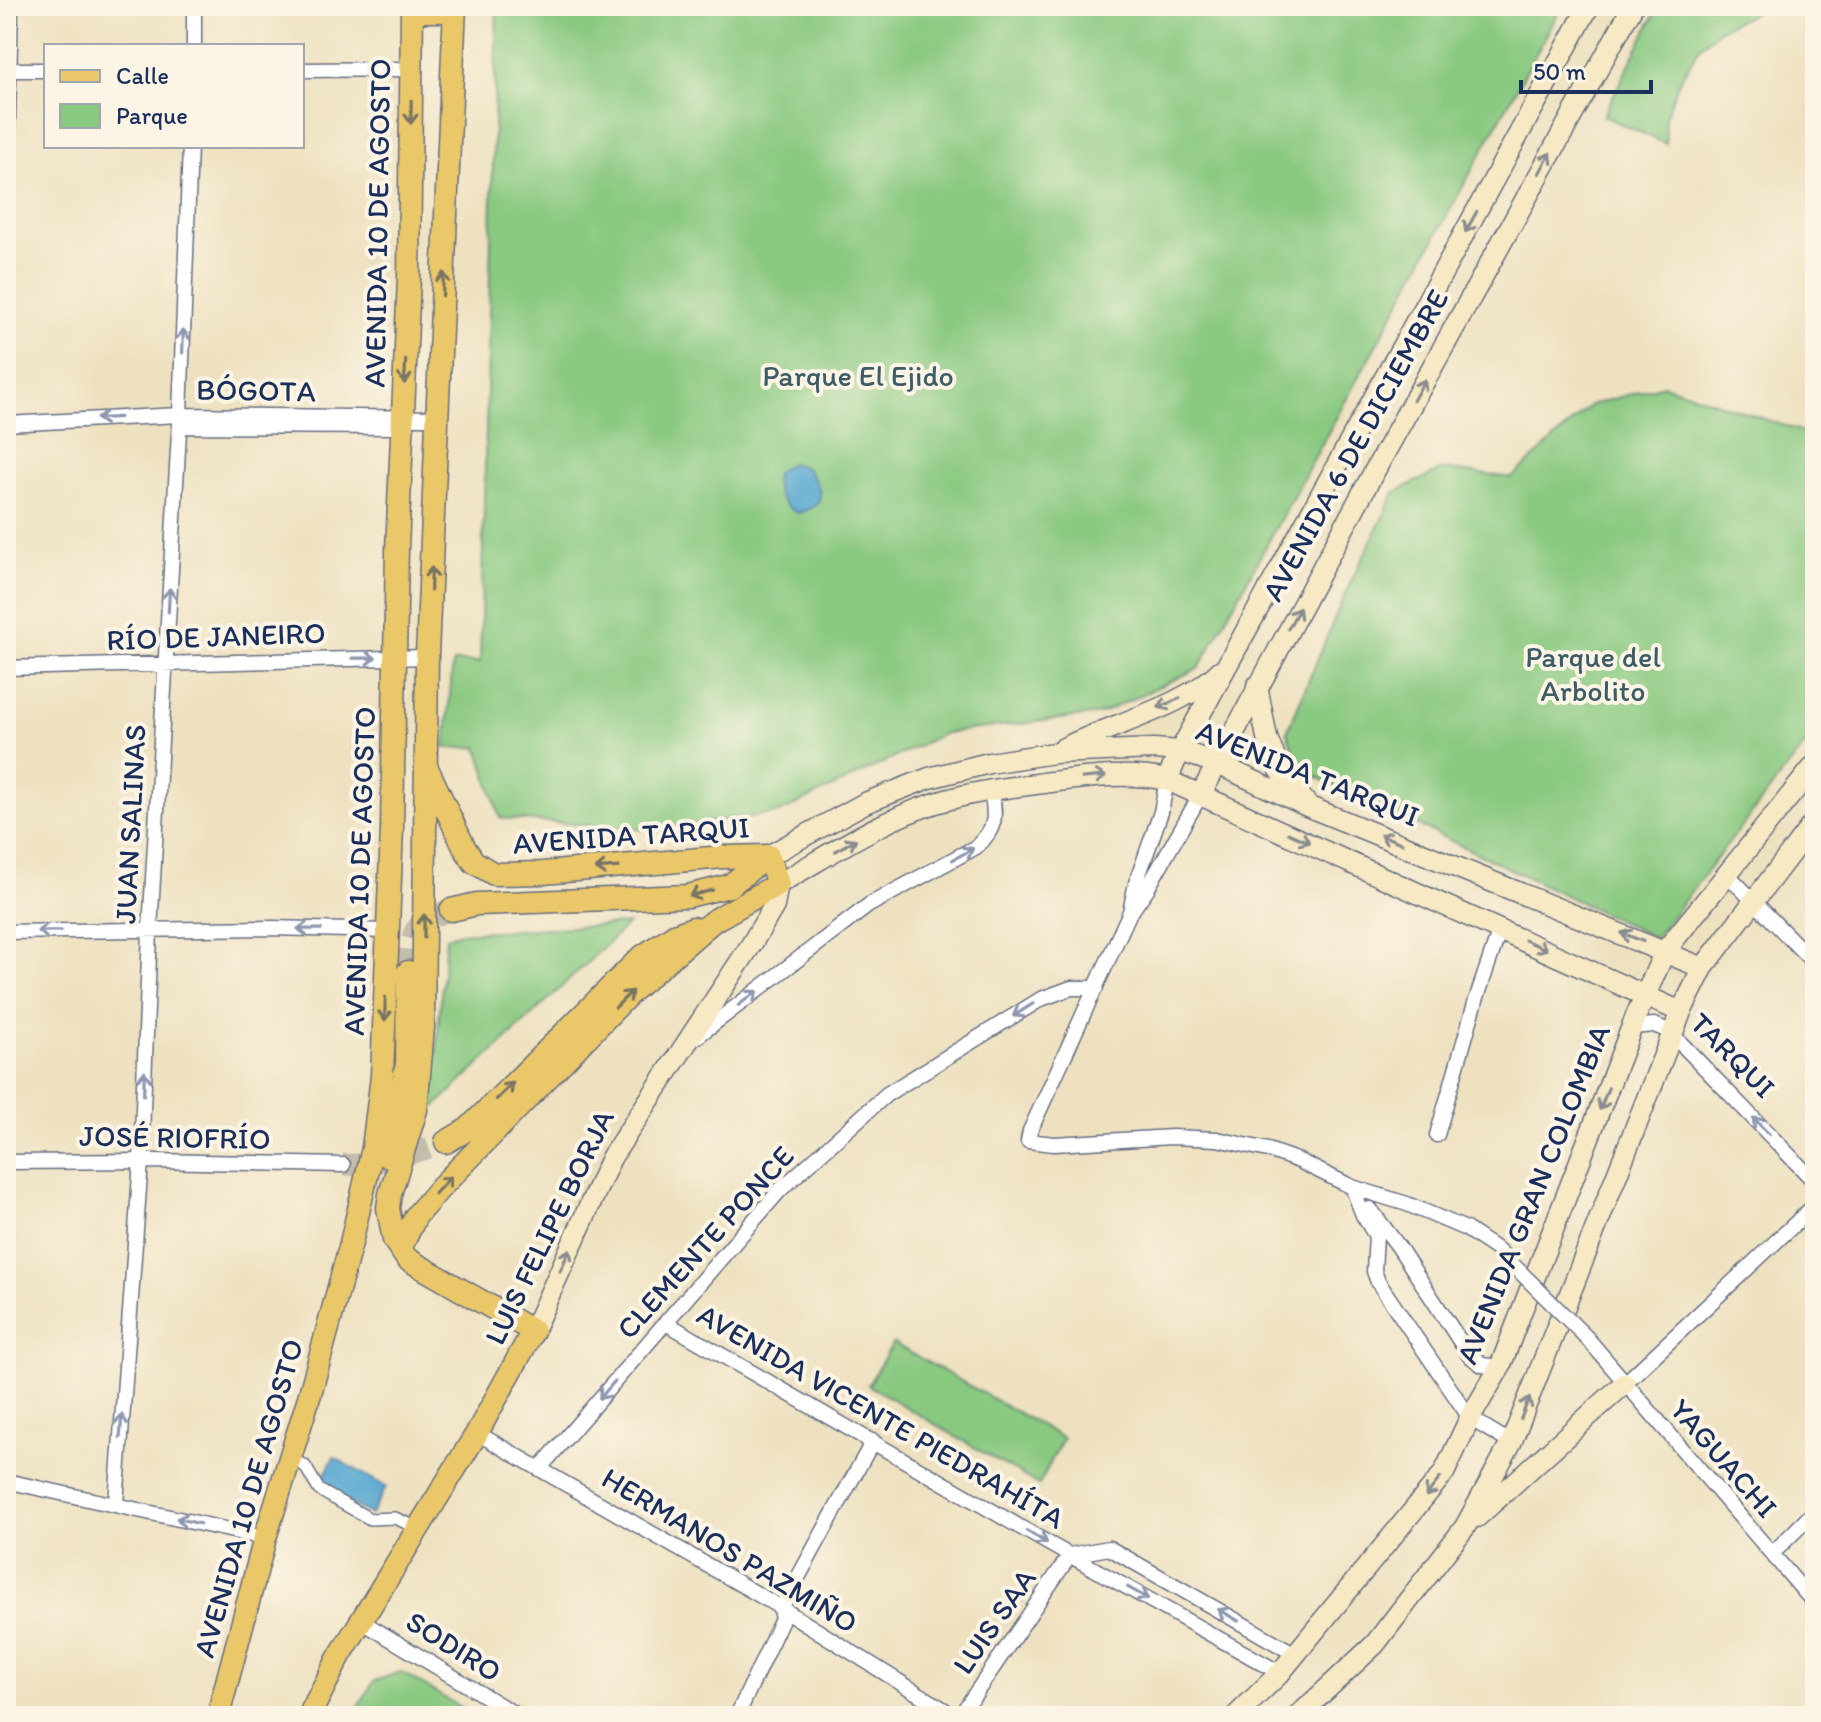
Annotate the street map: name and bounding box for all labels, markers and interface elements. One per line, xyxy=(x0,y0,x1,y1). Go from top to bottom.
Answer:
legend xyxy=(44,44,304,148)
scale bar xyxy=(1521,44,1651,94)
text: 50 m xyxy=(1533,57,1586,86)
street label: AVENIDA 10 DE AGOSTO xyxy=(356,58,398,388)
text: Calle xyxy=(116,61,169,90)
one-way arrow xyxy=(403,98,419,125)
text: Parque xyxy=(116,101,188,130)
one-way arrow xyxy=(1538,151,1553,175)
one-way arrow xyxy=(1463,209,1478,233)
one-way arrow xyxy=(436,271,451,298)
street label: AVENIDA 6 DE DICIEMBRE xyxy=(1254,283,1456,607)
one-way arrow xyxy=(175,328,190,355)
park label: Parque El Ejido xyxy=(762,357,954,394)
one-way arrow xyxy=(397,358,412,385)
street label: BÓGOTA xyxy=(196,370,316,410)
one-way arrow xyxy=(1411,379,1427,402)
one-way arrow xyxy=(95,411,122,426)
one-way arrow xyxy=(423,566,438,593)
one-way arrow xyxy=(162,587,177,614)
one-way arrow xyxy=(1286,607,1302,630)
street label: RÍO DE JANEIRO xyxy=(106,614,326,658)
park label: Parque del Arbolito xyxy=(1525,638,1661,709)
one-way arrow xyxy=(350,651,377,666)
one-way arrow xyxy=(1157,696,1181,711)
street label: AVENIDA 10 DE AGOSTO xyxy=(335,706,383,1036)
street label: AVENIDA TARQUI xyxy=(1191,711,1425,835)
street label: JUAN SALINAS xyxy=(106,723,154,925)
one-way arrow xyxy=(1080,769,1107,784)
street label: AVENIDA TARQUI xyxy=(511,808,751,862)
one-way arrow xyxy=(1287,831,1311,846)
one-way arrow xyxy=(1379,831,1404,846)
one-way arrow xyxy=(834,837,857,853)
one-way arrow xyxy=(951,845,974,861)
one-way arrow xyxy=(594,861,621,876)
one-way arrow xyxy=(689,886,714,901)
one-way arrow xyxy=(416,913,432,940)
one-way arrow xyxy=(296,921,323,937)
one-way arrow xyxy=(36,924,63,939)
one-way arrow xyxy=(1620,929,1645,943)
one-way arrow xyxy=(1523,938,1548,953)
one-way arrow xyxy=(614,990,633,1009)
one-way arrow xyxy=(737,990,758,1007)
one-way arrow xyxy=(377,995,392,1022)
one-way arrow xyxy=(1013,1001,1035,1018)
street label: TARQUI xyxy=(1683,1005,1783,1105)
street label: AVENIDA GRAN COLOMBIA xyxy=(1448,1019,1618,1369)
one-way arrow xyxy=(136,1070,151,1097)
one-way arrow xyxy=(495,1082,515,1101)
one-way arrow xyxy=(1596,1086,1610,1111)
street label: LUIS FELIPE BORJA xyxy=(476,1103,622,1351)
one-way arrow xyxy=(1751,1116,1770,1136)
street label: JOSÉ RIOFRÍO xyxy=(79,1117,271,1157)
street label: CLEMENTE PONCE xyxy=(609,1138,801,1346)
one-way arrow xyxy=(434,1176,452,1196)
one-way arrow xyxy=(558,1248,573,1272)
street label: AVENIDA VICENTE PIEDRAHÍTA xyxy=(691,1295,1071,1537)
street label: AVENIDA 10 DE AGOSTO xyxy=(185,1335,311,1661)
one-way arrow xyxy=(599,1379,617,1399)
street label: YAGUACHI xyxy=(1662,1391,1786,1525)
one-way arrow xyxy=(1519,1396,1533,1421)
one-way arrow xyxy=(114,1413,129,1440)
street label: HERMANOS PAZMIÑO xyxy=(595,1459,865,1641)
one-way arrow xyxy=(1424,1476,1441,1497)
one-way arrow xyxy=(176,1513,202,1528)
one-way arrow xyxy=(1025,1529,1048,1545)
street label: LUIS SAA xyxy=(944,1561,1044,1681)
one-way arrow xyxy=(1126,1585,1149,1601)
street label: SODIRO xyxy=(399,1602,509,1690)
one-way arrow xyxy=(1216,1607,1240,1623)

